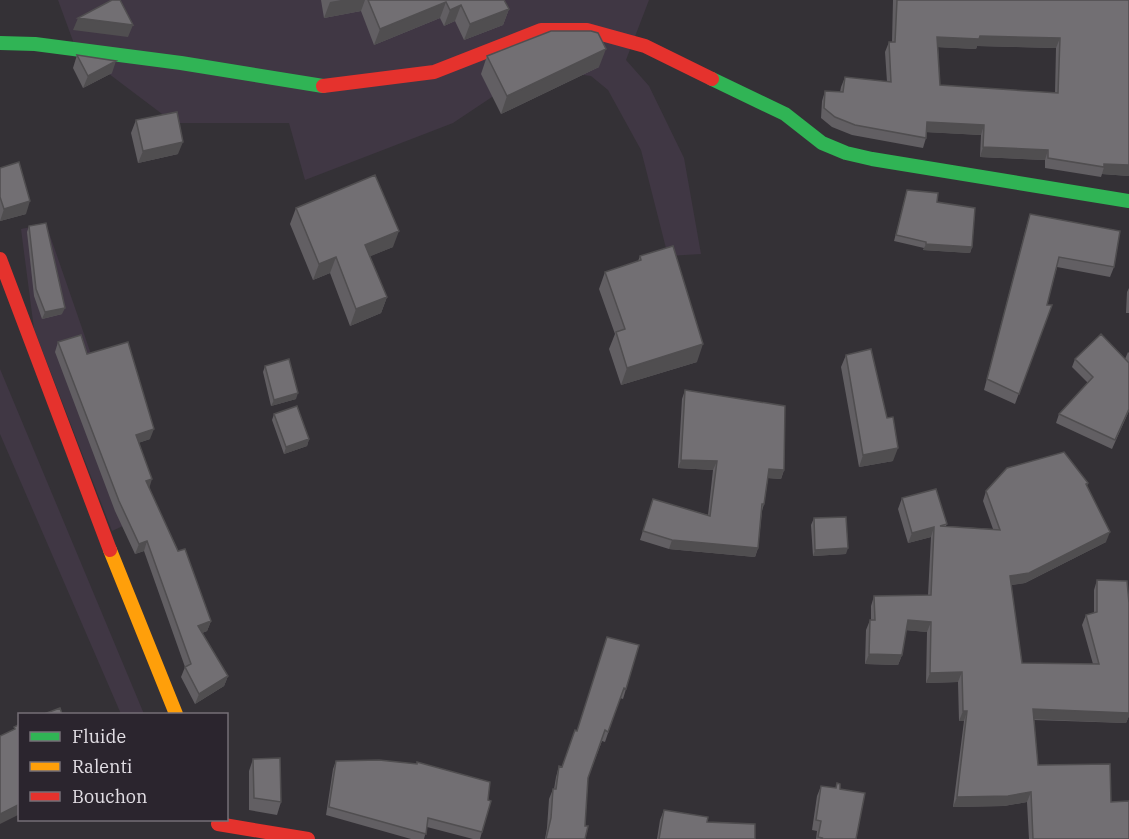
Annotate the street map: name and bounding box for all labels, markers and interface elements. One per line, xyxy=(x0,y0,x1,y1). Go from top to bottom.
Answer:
legend xyxy=(18,713,228,821)
text: Fluide xyxy=(72,725,126,748)
text: Ralenti xyxy=(72,755,133,778)
text: Bouchon xyxy=(72,785,148,808)

